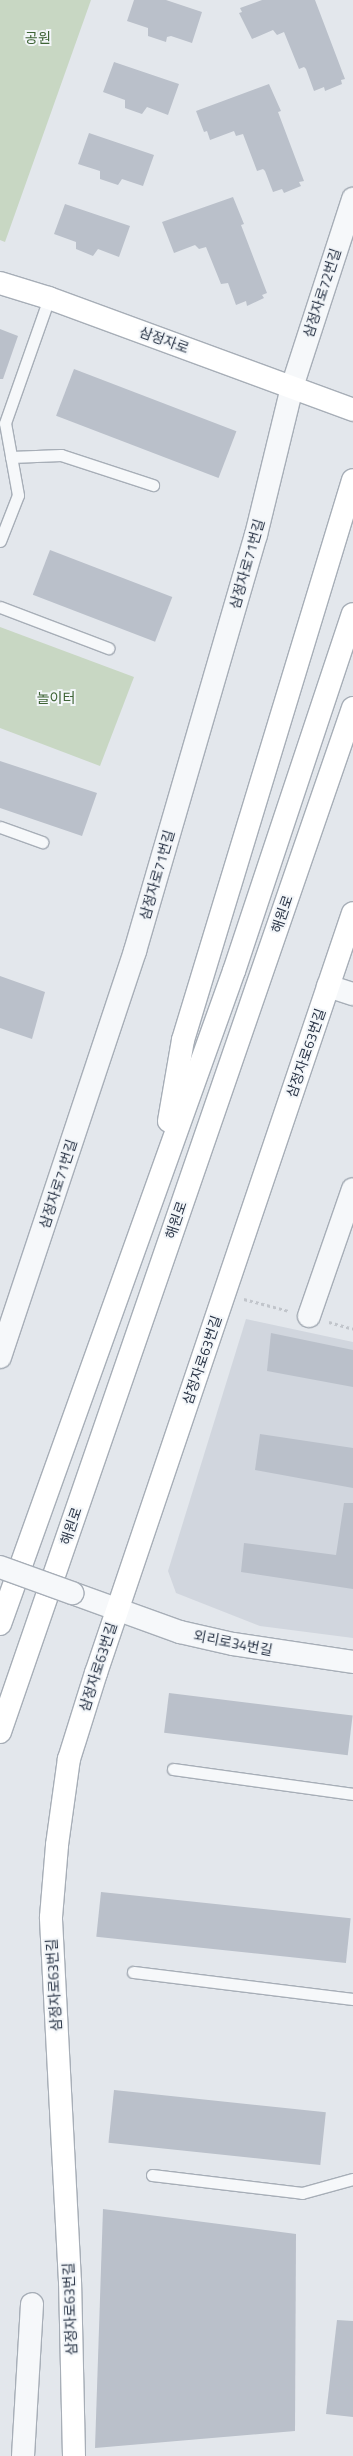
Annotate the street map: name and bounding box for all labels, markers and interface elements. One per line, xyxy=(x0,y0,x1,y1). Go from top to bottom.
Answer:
park label: 공원 xyxy=(25,30,51,46)
street label: 삼정자로72번길 xyxy=(300,246,344,340)
street label: 삼정자로 xyxy=(137,323,191,357)
street label: 삼정자로71번길 xyxy=(226,517,268,611)
park label: 놀이터 xyxy=(37,690,75,706)
street label: 삼정자로71번길 xyxy=(136,828,178,922)
street label: 해원로 xyxy=(268,893,296,935)
street label: 삼정자로63번길 xyxy=(283,1006,329,1100)
street label: 삼정자로71번길 xyxy=(36,1137,80,1231)
street label: 해원로 xyxy=(162,1199,190,1241)
street label: 삼정자로63번길 xyxy=(179,1313,225,1407)
street label: 해원로 xyxy=(57,1505,85,1547)
street label: 삼정자로63번길 xyxy=(76,1620,120,1714)
street label: 외리로34번길 xyxy=(192,1627,274,1659)
street label: 삼정자로63번길 xyxy=(43,1938,65,2032)
street label: 삼정자로63번길 xyxy=(60,2262,80,2356)

